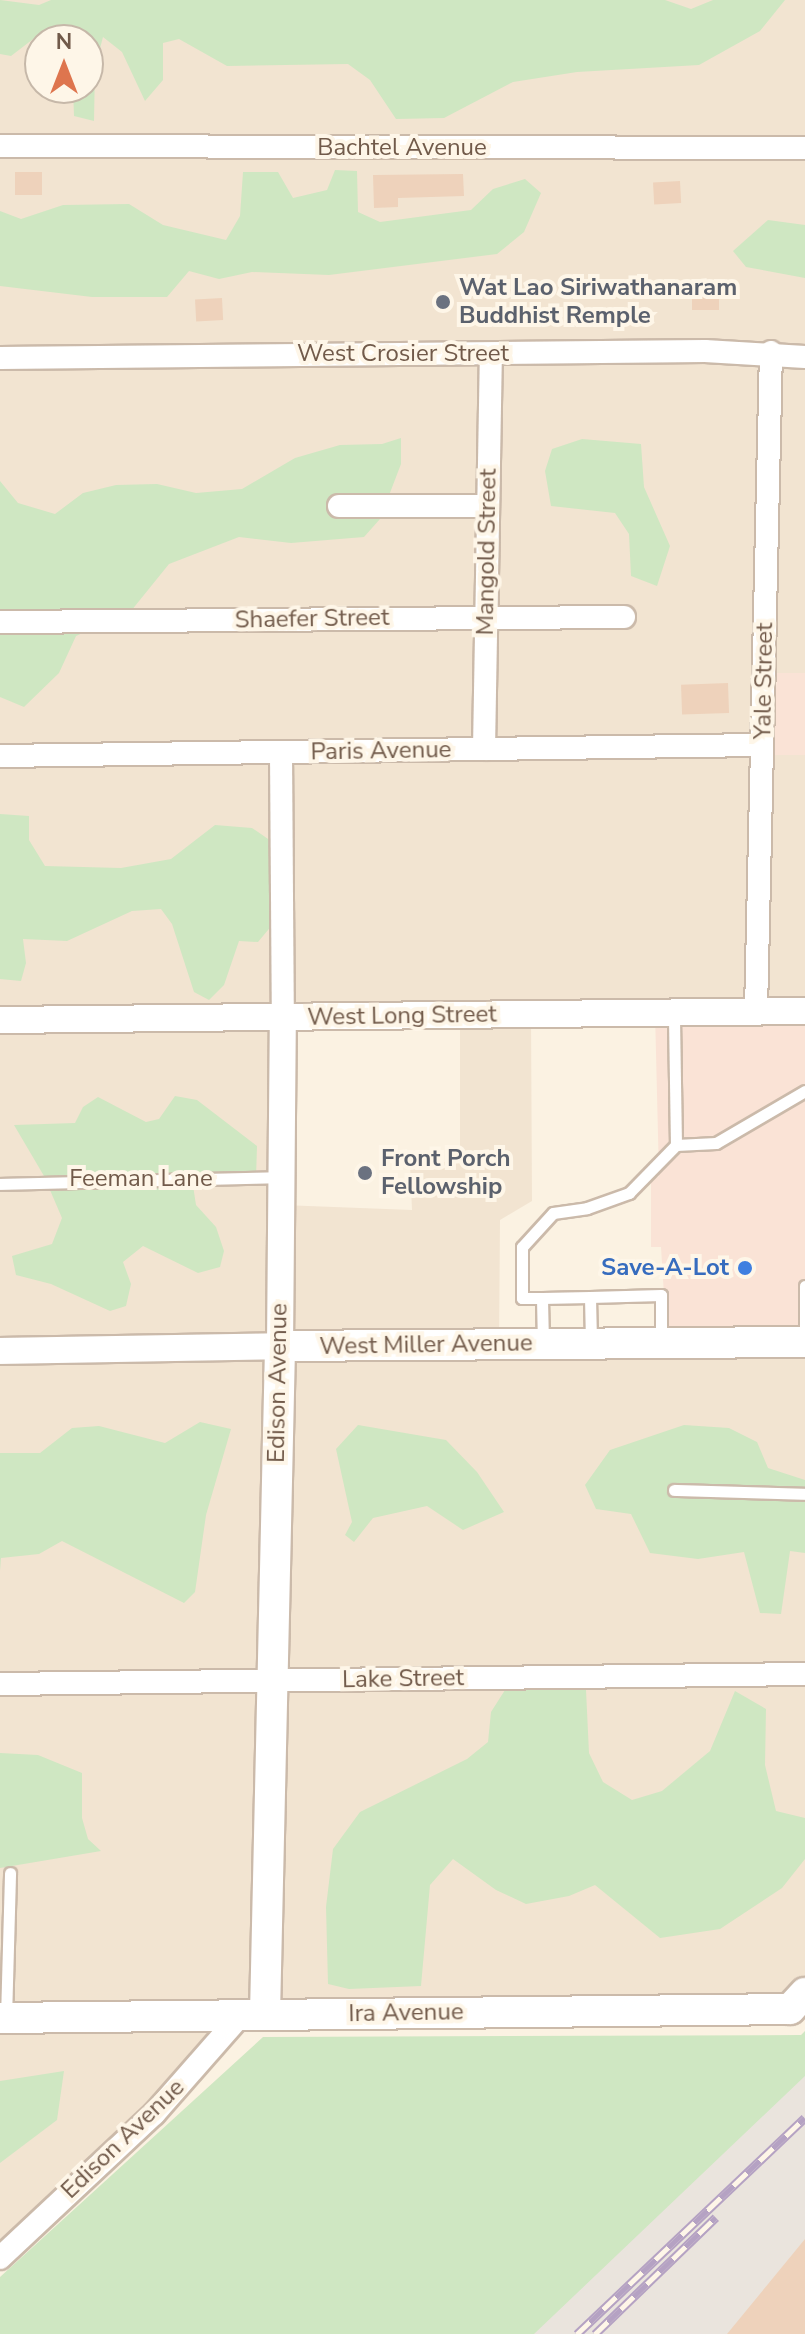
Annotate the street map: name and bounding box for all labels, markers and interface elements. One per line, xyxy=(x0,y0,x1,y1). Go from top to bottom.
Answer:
north arrow xyxy=(24,24,104,104)
text: N xyxy=(56,27,72,57)
street label: Bachtel Avenue xyxy=(317,134,487,162)
place label: Wat Lao Siriwathanaram Buddhist Remple xyxy=(459,274,737,330)
marker: Wat Lao Siriwathanaram Buddhist Remple xyxy=(434,293,452,311)
street label: West Crosier Street xyxy=(297,340,509,368)
street label: Mangold Street xyxy=(471,468,503,636)
street label: Shaefer Street xyxy=(234,603,390,635)
street label: Yale Street xyxy=(749,622,779,740)
street label: Paris Avenue xyxy=(310,735,452,767)
street label: West Long Street xyxy=(307,1000,497,1032)
place label: Front Porch Fellowship xyxy=(381,1145,510,1201)
marker: Front Porch Fellowship xyxy=(356,1164,374,1182)
street label: Feeman Lane xyxy=(69,1165,213,1193)
place label: Save-A-Lot xyxy=(601,1254,729,1282)
marker: Save-A-Lot xyxy=(736,1259,754,1277)
street label: Edison Avenue xyxy=(262,1303,294,1463)
street label: West Miller Avenue xyxy=(319,1329,533,1361)
street label: Lake Street xyxy=(342,1664,464,1694)
street label: Ira Avenue xyxy=(348,1998,464,2028)
street label: Edison Avenue xyxy=(56,2073,190,2205)

